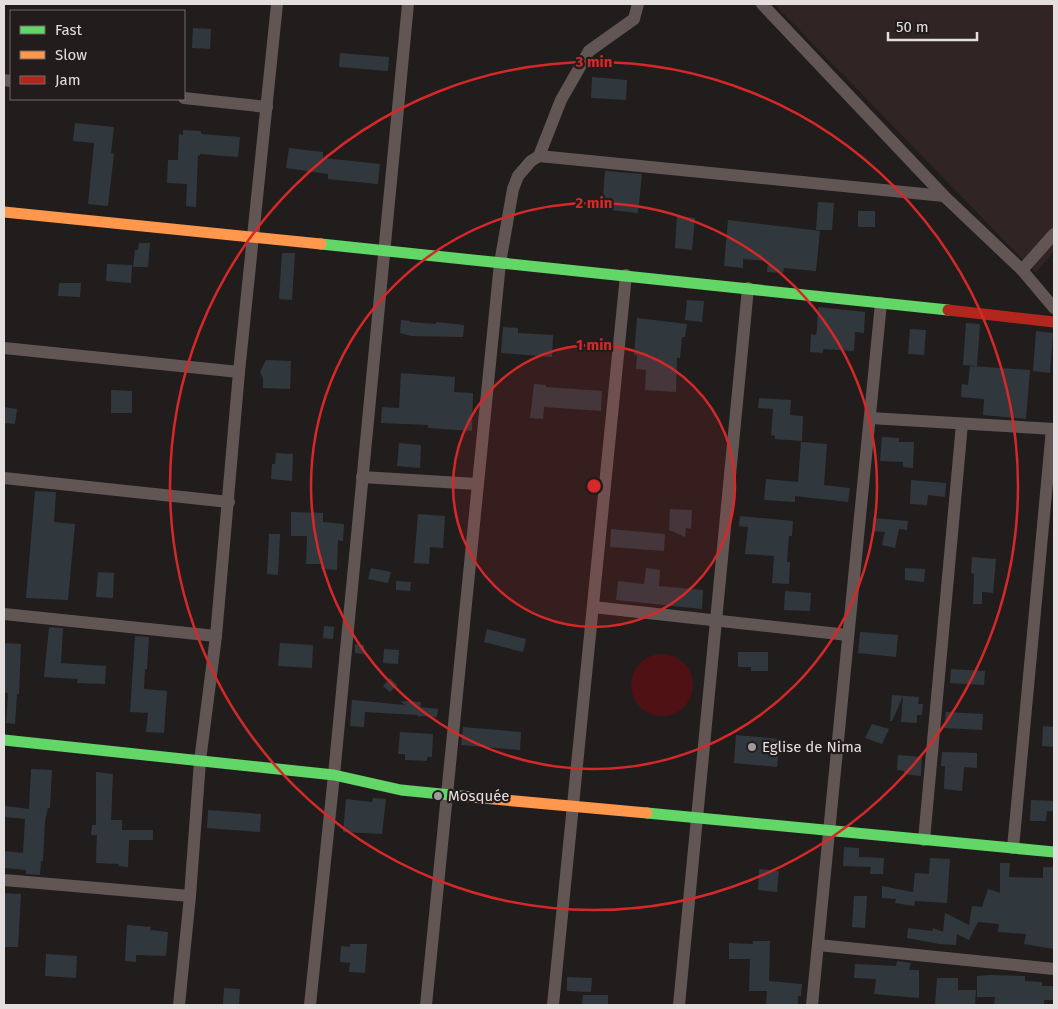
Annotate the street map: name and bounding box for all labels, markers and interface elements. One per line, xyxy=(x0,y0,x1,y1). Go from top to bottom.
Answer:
legend xyxy=(10,10,185,100)
scale bar xyxy=(888,10,977,42)
text: 50 m xyxy=(896,18,929,36)
text: Fast xyxy=(55,21,82,39)
text: Slow xyxy=(55,46,87,64)
text: 3 min xyxy=(575,53,612,71)
text: Jam xyxy=(55,71,81,89)
text: 2 min xyxy=(576,194,612,212)
text: 1 min xyxy=(576,336,612,354)
centre of rings xyxy=(585,477,603,495)
place label: Eglise de Nima xyxy=(762,738,862,756)
marker: Eglise de Nima xyxy=(746,741,758,753)
place label: Mosquée xyxy=(448,787,510,805)
marker: Mosquée xyxy=(432,790,444,802)

